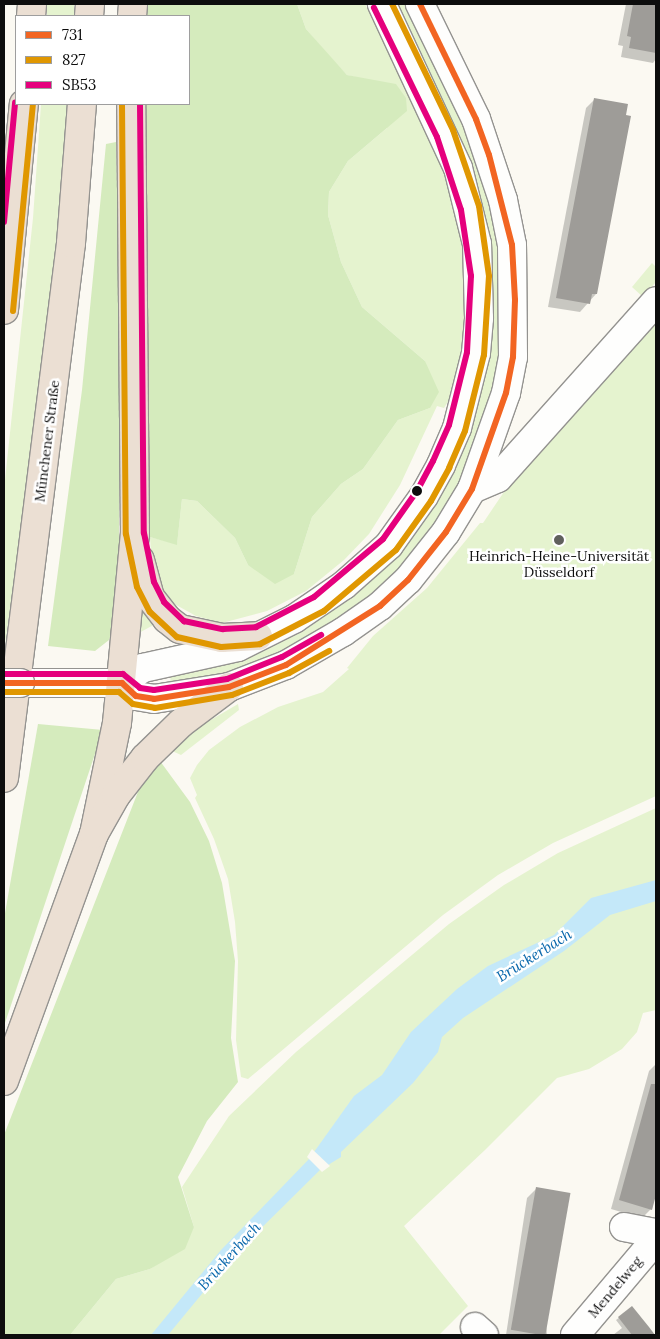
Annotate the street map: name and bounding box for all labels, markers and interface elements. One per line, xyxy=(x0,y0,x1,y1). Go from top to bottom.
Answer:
legend xyxy=(15,15,190,105)
text: 731 xyxy=(62,25,83,44)
text: 827 xyxy=(62,50,85,69)
text: SB53 xyxy=(62,75,96,94)
street label: Münchener Straße xyxy=(31,379,63,503)
unlabelled marker xyxy=(412,486,422,496)
marker: Heinrich-Heine-Universität Düsseldorf xyxy=(553,534,565,546)
place label: Heinrich-Heine-Universität Düsseldorf xyxy=(469,548,649,580)
water label: Brückerbach xyxy=(493,925,575,985)
water label: Brückerbach xyxy=(194,1218,264,1294)
street label: Mendelweg xyxy=(584,1253,646,1321)

